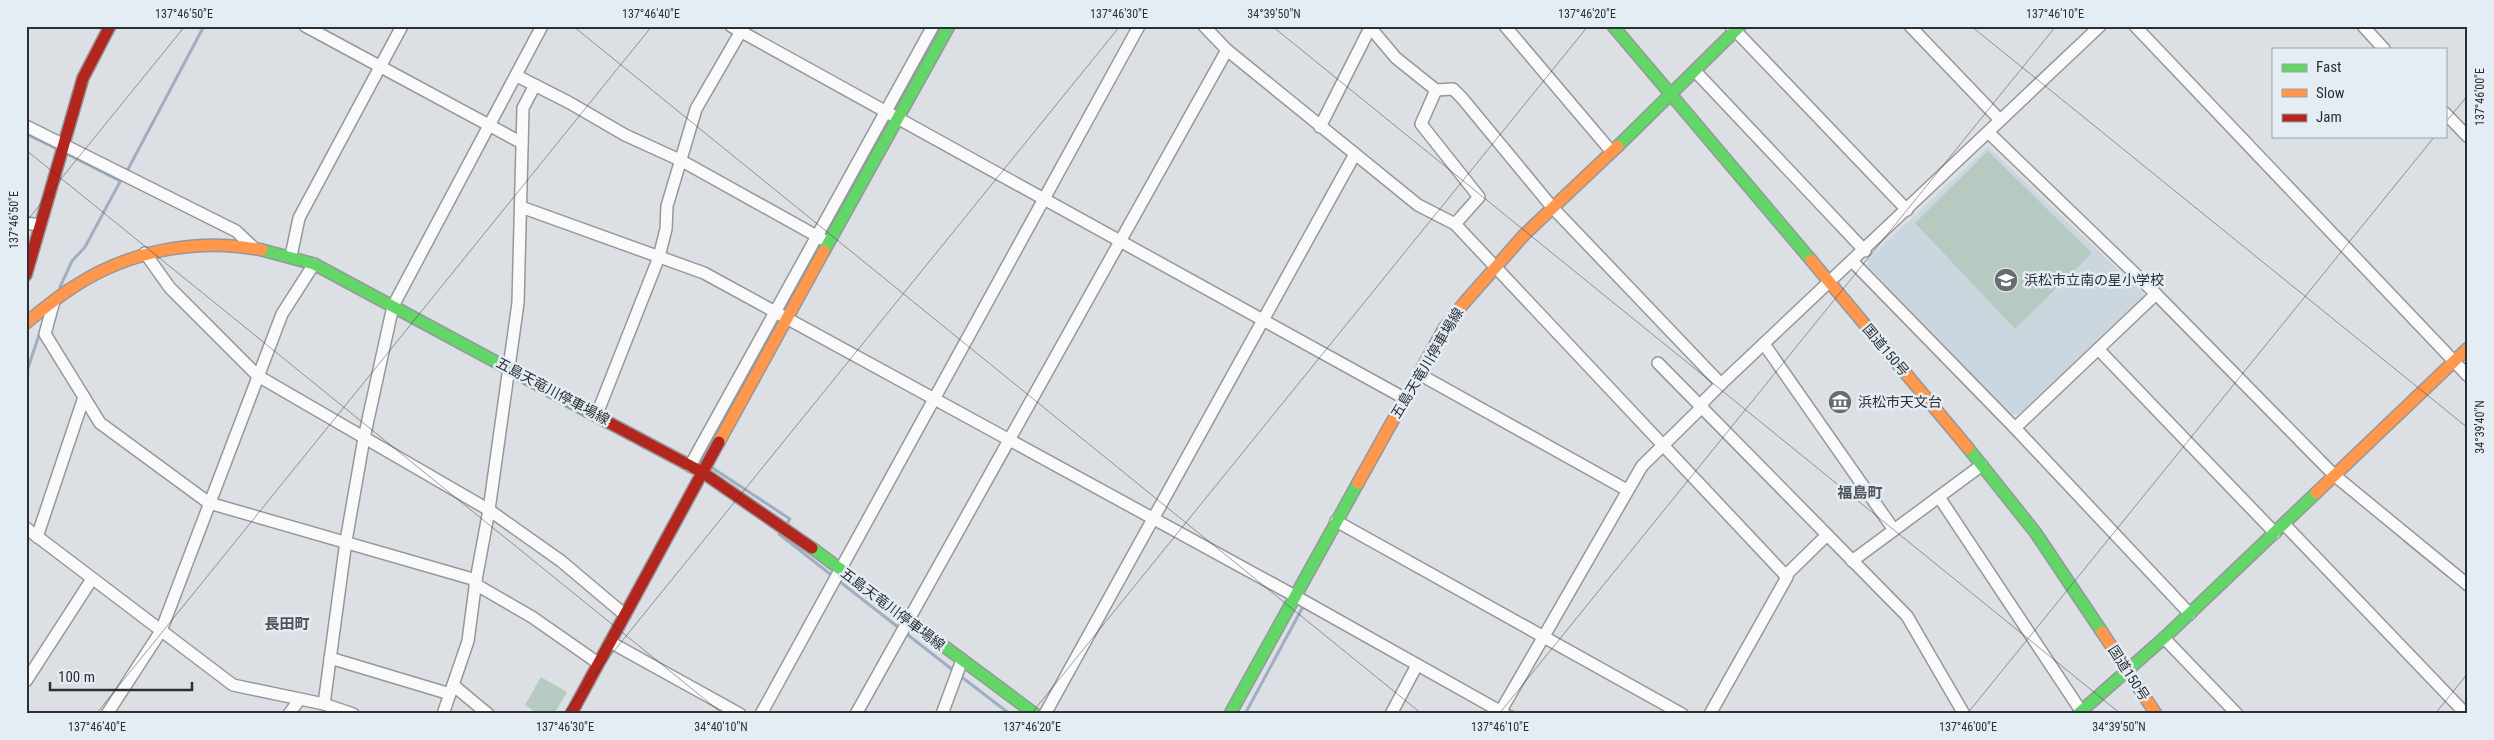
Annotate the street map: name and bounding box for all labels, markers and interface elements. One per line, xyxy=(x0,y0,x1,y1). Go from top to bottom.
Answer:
text: 137°46'50"E xyxy=(155,7,213,21)
text: 137°46'40"E xyxy=(622,7,680,21)
text: 137°46'30"E xyxy=(1090,7,1148,21)
text: 34°39'50"N xyxy=(1247,7,1301,21)
text: 137°46'20"E xyxy=(1558,7,1616,21)
text: 137°46'10"E xyxy=(2026,7,2084,21)
legend xyxy=(2272,48,2446,138)
text: Fast xyxy=(2316,58,2341,76)
text: 137°46'00"E xyxy=(2473,68,2487,126)
text: Slow xyxy=(2316,84,2345,102)
text: Jam xyxy=(2316,108,2342,126)
text: 137°46'50"E xyxy=(7,191,21,249)
school or university icon: 浜松市立南の星小学校 xyxy=(1993,267,2019,293)
place label: 浜松市立南の星小学校 xyxy=(2024,272,2164,288)
street label: 五島天竜川停車場線 xyxy=(1388,305,1466,421)
street label: 国道150号 xyxy=(1860,321,1912,379)
street label: 五島天竜川停車場線 xyxy=(494,354,612,428)
museum icon: 浜松市天文台 xyxy=(1827,389,1853,415)
place label: 浜松市天文台 xyxy=(1858,394,1942,410)
text: 34°39'40"N xyxy=(2473,400,2487,454)
district label: 福島町 xyxy=(1836,484,1883,502)
street label: 五島天竜川停車場線 xyxy=(838,565,948,653)
district label: 長田町 xyxy=(264,615,310,633)
street label: 国道150号 xyxy=(2105,642,2153,704)
scale bar xyxy=(50,660,192,692)
text: 100 m xyxy=(58,668,95,686)
text: 137°46'40"E xyxy=(68,720,126,734)
text: 137°46'30"E xyxy=(536,720,594,734)
text: 34°40'10"N xyxy=(694,720,748,734)
text: 137°46'20"E xyxy=(1003,720,1061,734)
text: 137°46'10"E xyxy=(1471,720,1529,734)
text: 137°46'00"E xyxy=(1939,720,1997,734)
text: 34°39'50"N xyxy=(2092,720,2146,734)

